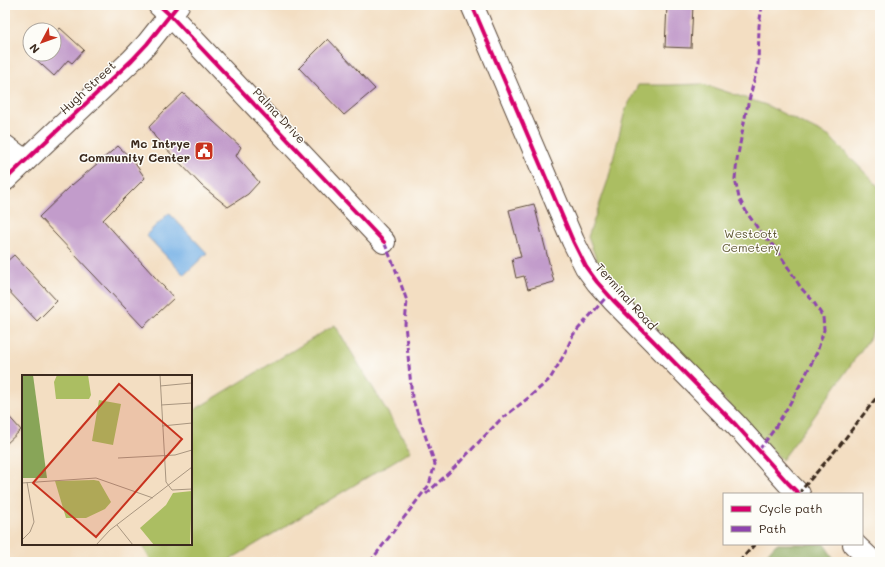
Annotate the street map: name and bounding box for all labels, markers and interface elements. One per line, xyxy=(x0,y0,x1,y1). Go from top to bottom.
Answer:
north arrow xyxy=(22,22,62,62)
text: N xyxy=(26,41,42,57)
street label: Hugh Street xyxy=(56,57,119,117)
street label: Palma Drive xyxy=(250,84,310,147)
place label: Mc Intrye Community Center xyxy=(79,135,190,165)
public building icon: Mc Intrye Community Center xyxy=(193,140,215,162)
park label: Westcott Cemetery xyxy=(722,225,780,255)
street label: Terminal Road xyxy=(593,260,661,333)
inset map xyxy=(22,375,192,545)
legend xyxy=(723,493,863,545)
text: Cycle path xyxy=(759,500,822,516)
text: Path xyxy=(759,520,786,536)

